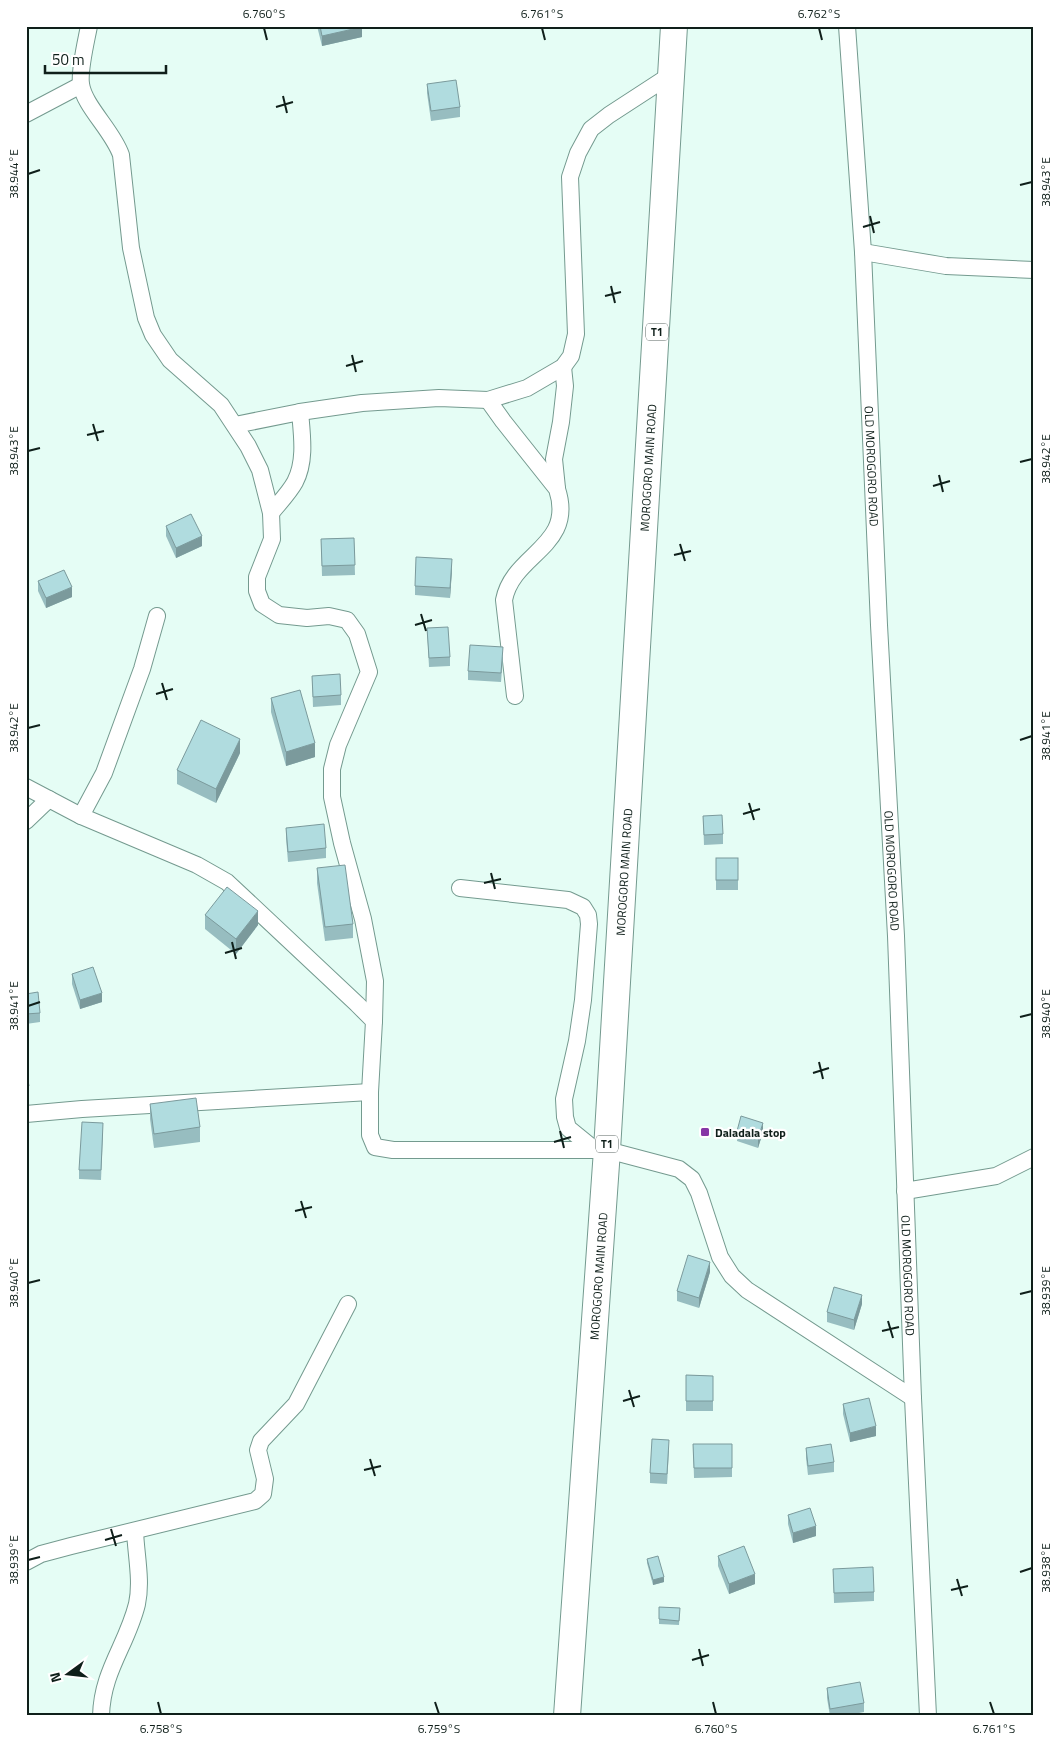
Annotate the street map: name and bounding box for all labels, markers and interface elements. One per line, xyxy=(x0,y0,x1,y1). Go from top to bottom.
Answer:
text: 6.760°S xyxy=(243,4,285,23)
text: 6.761°S xyxy=(521,4,563,23)
text: 6.762°S xyxy=(798,4,840,23)
scale bar xyxy=(45,42,166,74)
text: 50 m xyxy=(52,48,85,71)
text: 38.944°E xyxy=(4,149,23,199)
text: 38.943°E xyxy=(1036,157,1055,207)
road number: T1 xyxy=(646,324,668,341)
street label: MOROGORO MAIN ROAD xyxy=(634,403,661,532)
street label: OLD MOROGORO ROAD xyxy=(860,405,884,527)
text: 38.943°E xyxy=(4,426,23,476)
text: 38.942°E xyxy=(1036,434,1055,484)
text: 38.942°E xyxy=(4,703,23,753)
text: 38.941°E xyxy=(1036,711,1055,761)
street label: MOROGORO MAIN ROAD xyxy=(610,807,637,936)
street label: OLD MOROGORO ROAD xyxy=(880,810,905,932)
text: 38.941°E xyxy=(4,981,23,1031)
text: 38.940°E xyxy=(1036,989,1055,1039)
place label: Daladala stop xyxy=(715,1123,786,1142)
marker: Daladala stop xyxy=(699,1126,711,1138)
road number: T1 xyxy=(596,1136,618,1152)
street label: MOROGORO MAIN ROAD xyxy=(584,1211,612,1340)
street label: OLD MOROGORO ROAD xyxy=(897,1215,920,1336)
text: 38.940°E xyxy=(4,1258,23,1308)
text: 38.939°E xyxy=(1036,1266,1055,1316)
text: 38.939°E xyxy=(4,1535,23,1585)
text: 38.938°E xyxy=(1036,1543,1055,1593)
north arrow xyxy=(42,1650,92,1700)
text: N xyxy=(44,1670,66,1685)
text: 6.758°S xyxy=(140,1719,182,1738)
text: 6.759°S xyxy=(418,1719,460,1738)
text: 6.760°S xyxy=(695,1719,737,1738)
text: 6.761°S xyxy=(973,1719,1015,1738)

